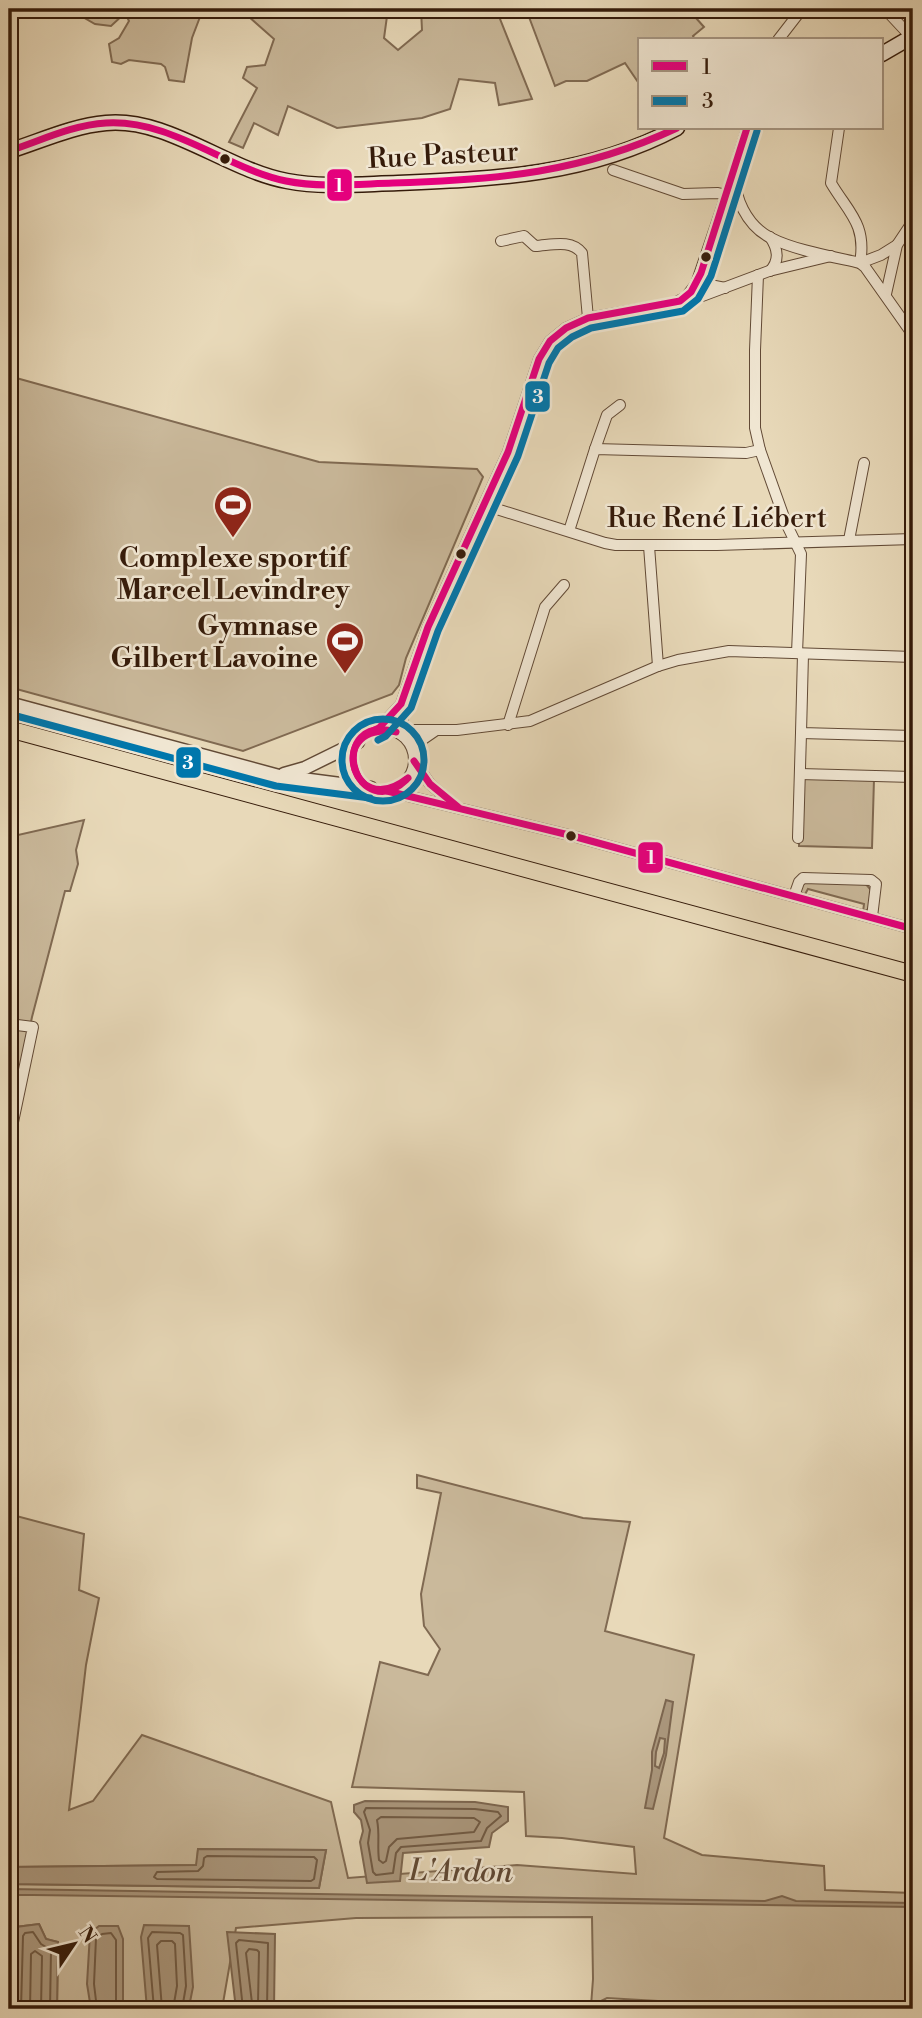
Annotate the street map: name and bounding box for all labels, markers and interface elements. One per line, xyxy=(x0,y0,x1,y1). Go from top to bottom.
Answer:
legend xyxy=(638,38,884,130)
text: 1 xyxy=(702,55,711,81)
text: 3 xyxy=(702,89,714,115)
street label: Rue Pasteur xyxy=(367,134,520,177)
unlabelled marker xyxy=(218,152,232,166)
line badge: 1 xyxy=(326,168,353,202)
text: 1 xyxy=(334,174,344,198)
unlabelled marker xyxy=(699,250,713,264)
line badge: 3 xyxy=(524,380,551,413)
text: 3 xyxy=(532,385,544,409)
sports icon: Complexe sportif Marcel Levindrey xyxy=(212,484,254,539)
street label: Rue René Liébert xyxy=(607,501,827,536)
place label: Complexe sportif Marcel Levindrey xyxy=(117,541,350,608)
unlabelled marker xyxy=(454,547,468,561)
place label: Gymnase Gilbert Lavoine xyxy=(111,609,318,676)
sports icon: Gymnase Gilbert Lavoine xyxy=(324,620,366,675)
line badge: 3 xyxy=(175,746,202,779)
text: 3 xyxy=(182,751,194,775)
unlabelled marker xyxy=(564,829,578,843)
line badge: 1 xyxy=(637,841,664,874)
text: 1 xyxy=(646,846,656,870)
water label: L'Ardon xyxy=(408,1852,513,1892)
north arrow xyxy=(38,1910,108,1980)
text: N xyxy=(73,1922,101,1948)

